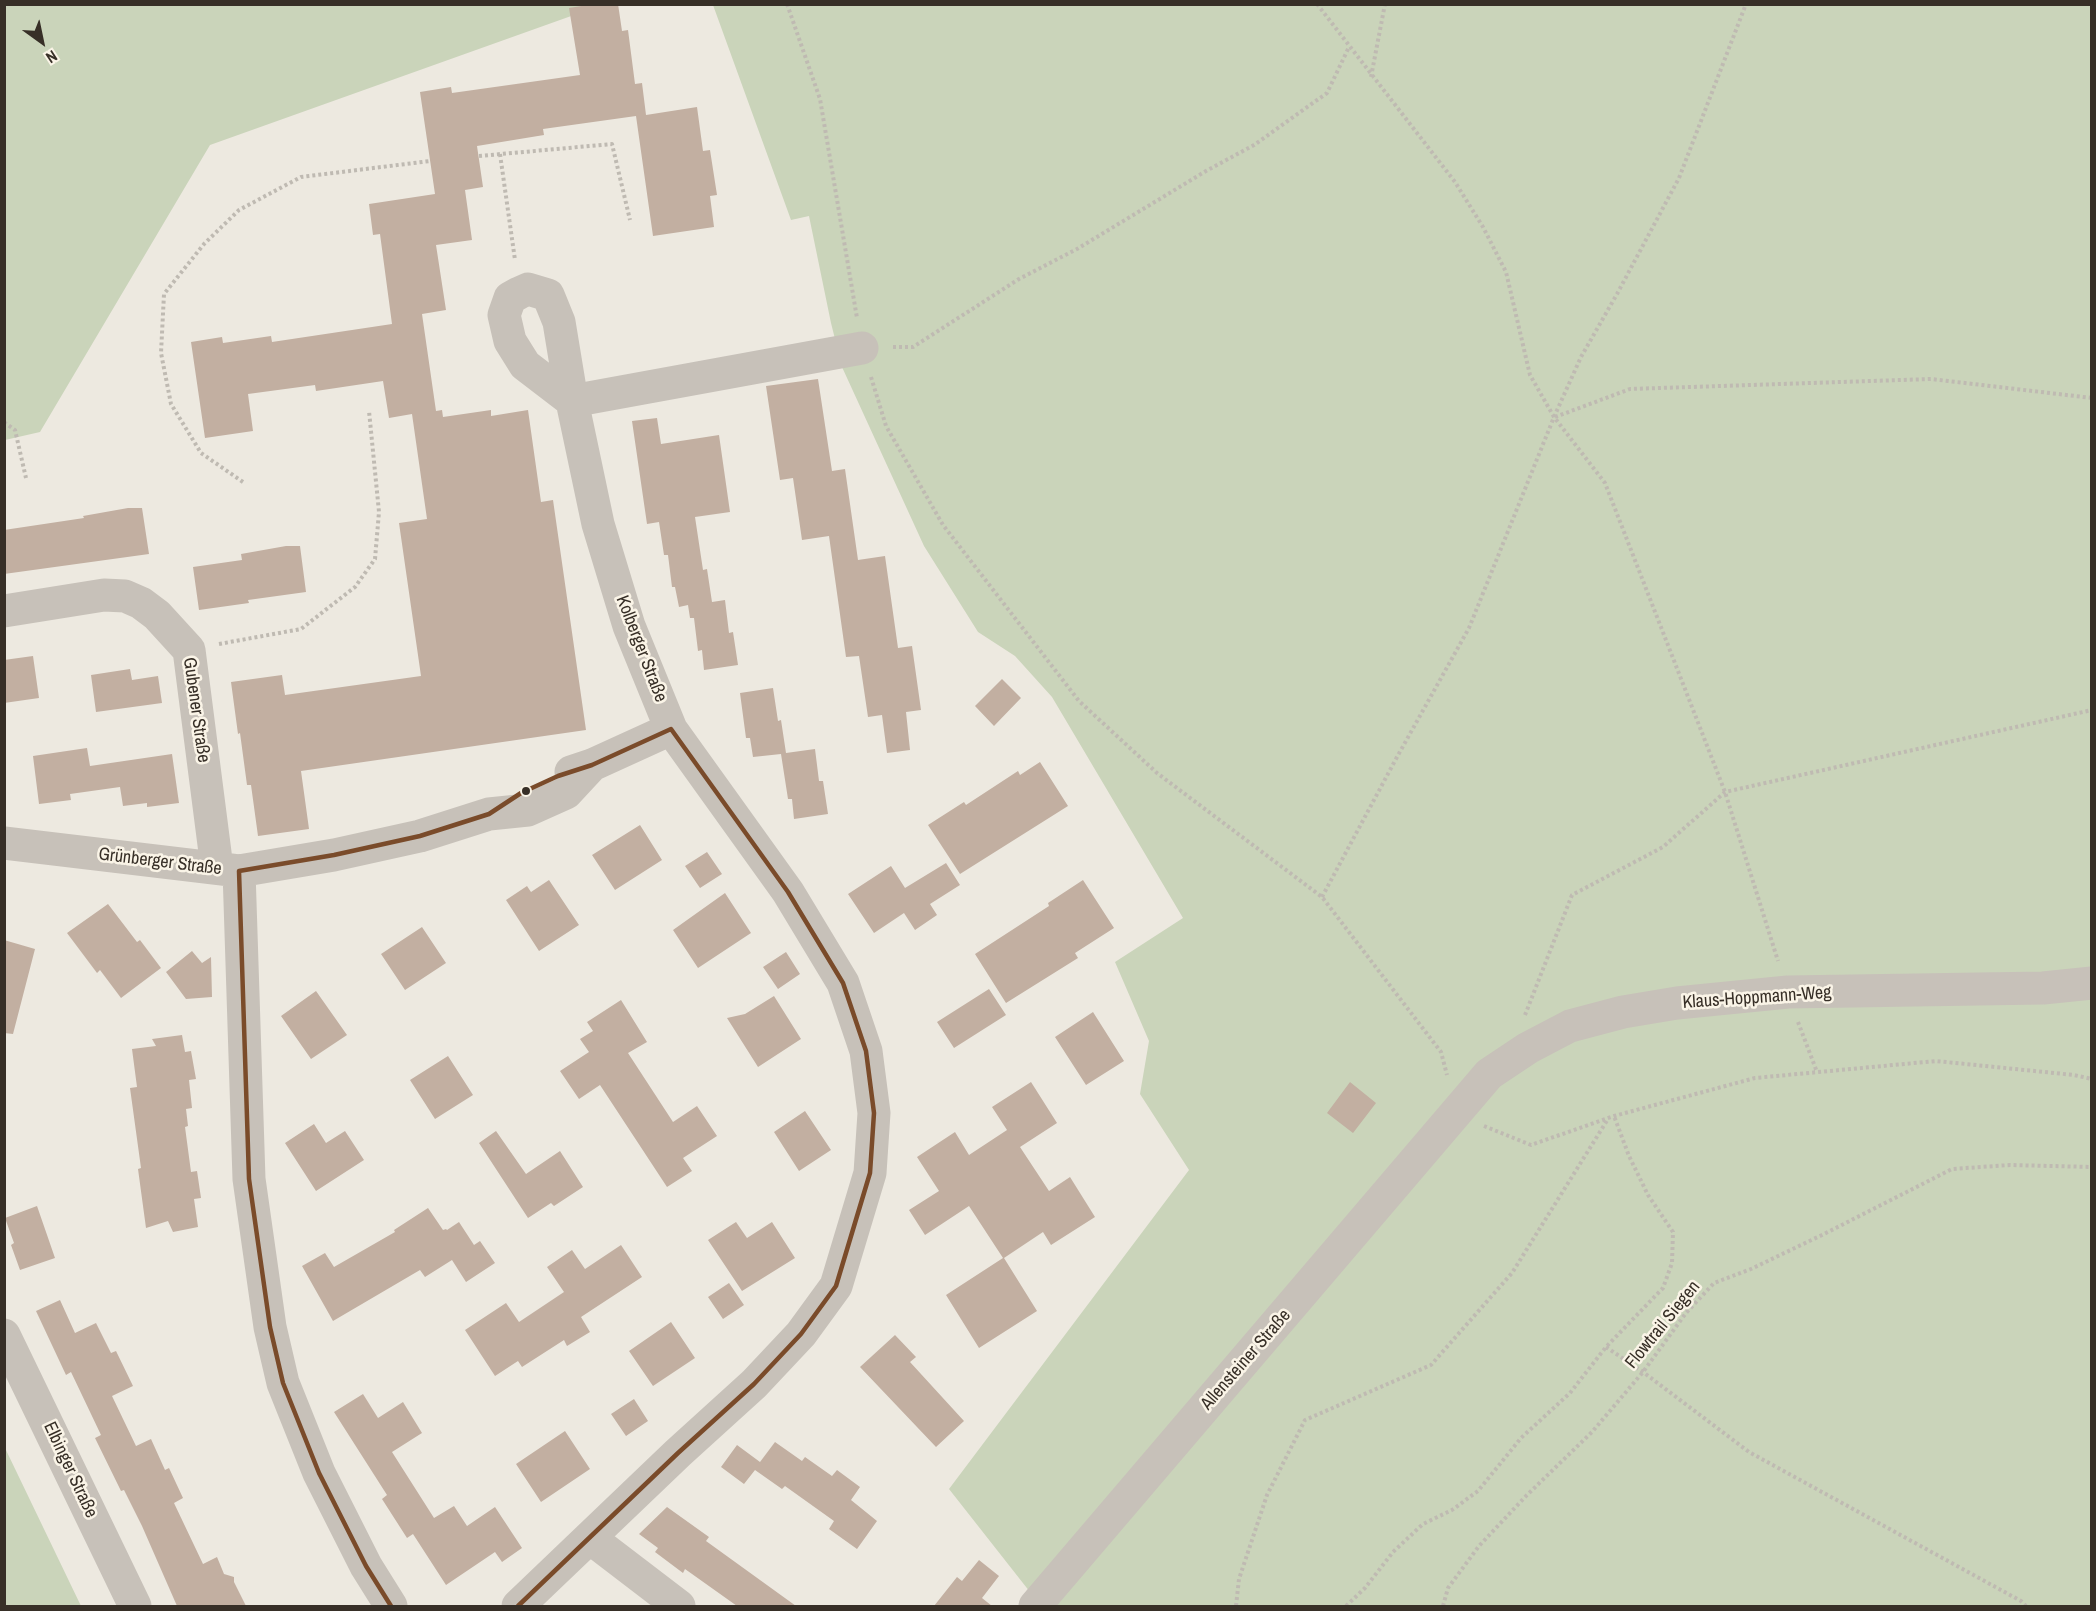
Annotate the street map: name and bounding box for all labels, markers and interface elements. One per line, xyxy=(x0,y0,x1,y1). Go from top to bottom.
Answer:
north arrow xyxy=(12,12,72,72)
text: N xyxy=(42,45,62,69)
street label: Kolberger Straße xyxy=(611,593,671,705)
street label: Gubener Straße xyxy=(178,656,214,764)
unlabelled marker xyxy=(520,785,532,797)
street label: Grünberger Straße xyxy=(97,844,223,880)
street label: Klaus-Hoppmann-Weg xyxy=(1682,982,1832,1014)
street label: Flowtrail Siegen xyxy=(1621,1277,1705,1373)
street label: Allensteiner Straße xyxy=(1196,1305,1296,1415)
street label: Elbinger Straße xyxy=(38,1419,102,1521)

